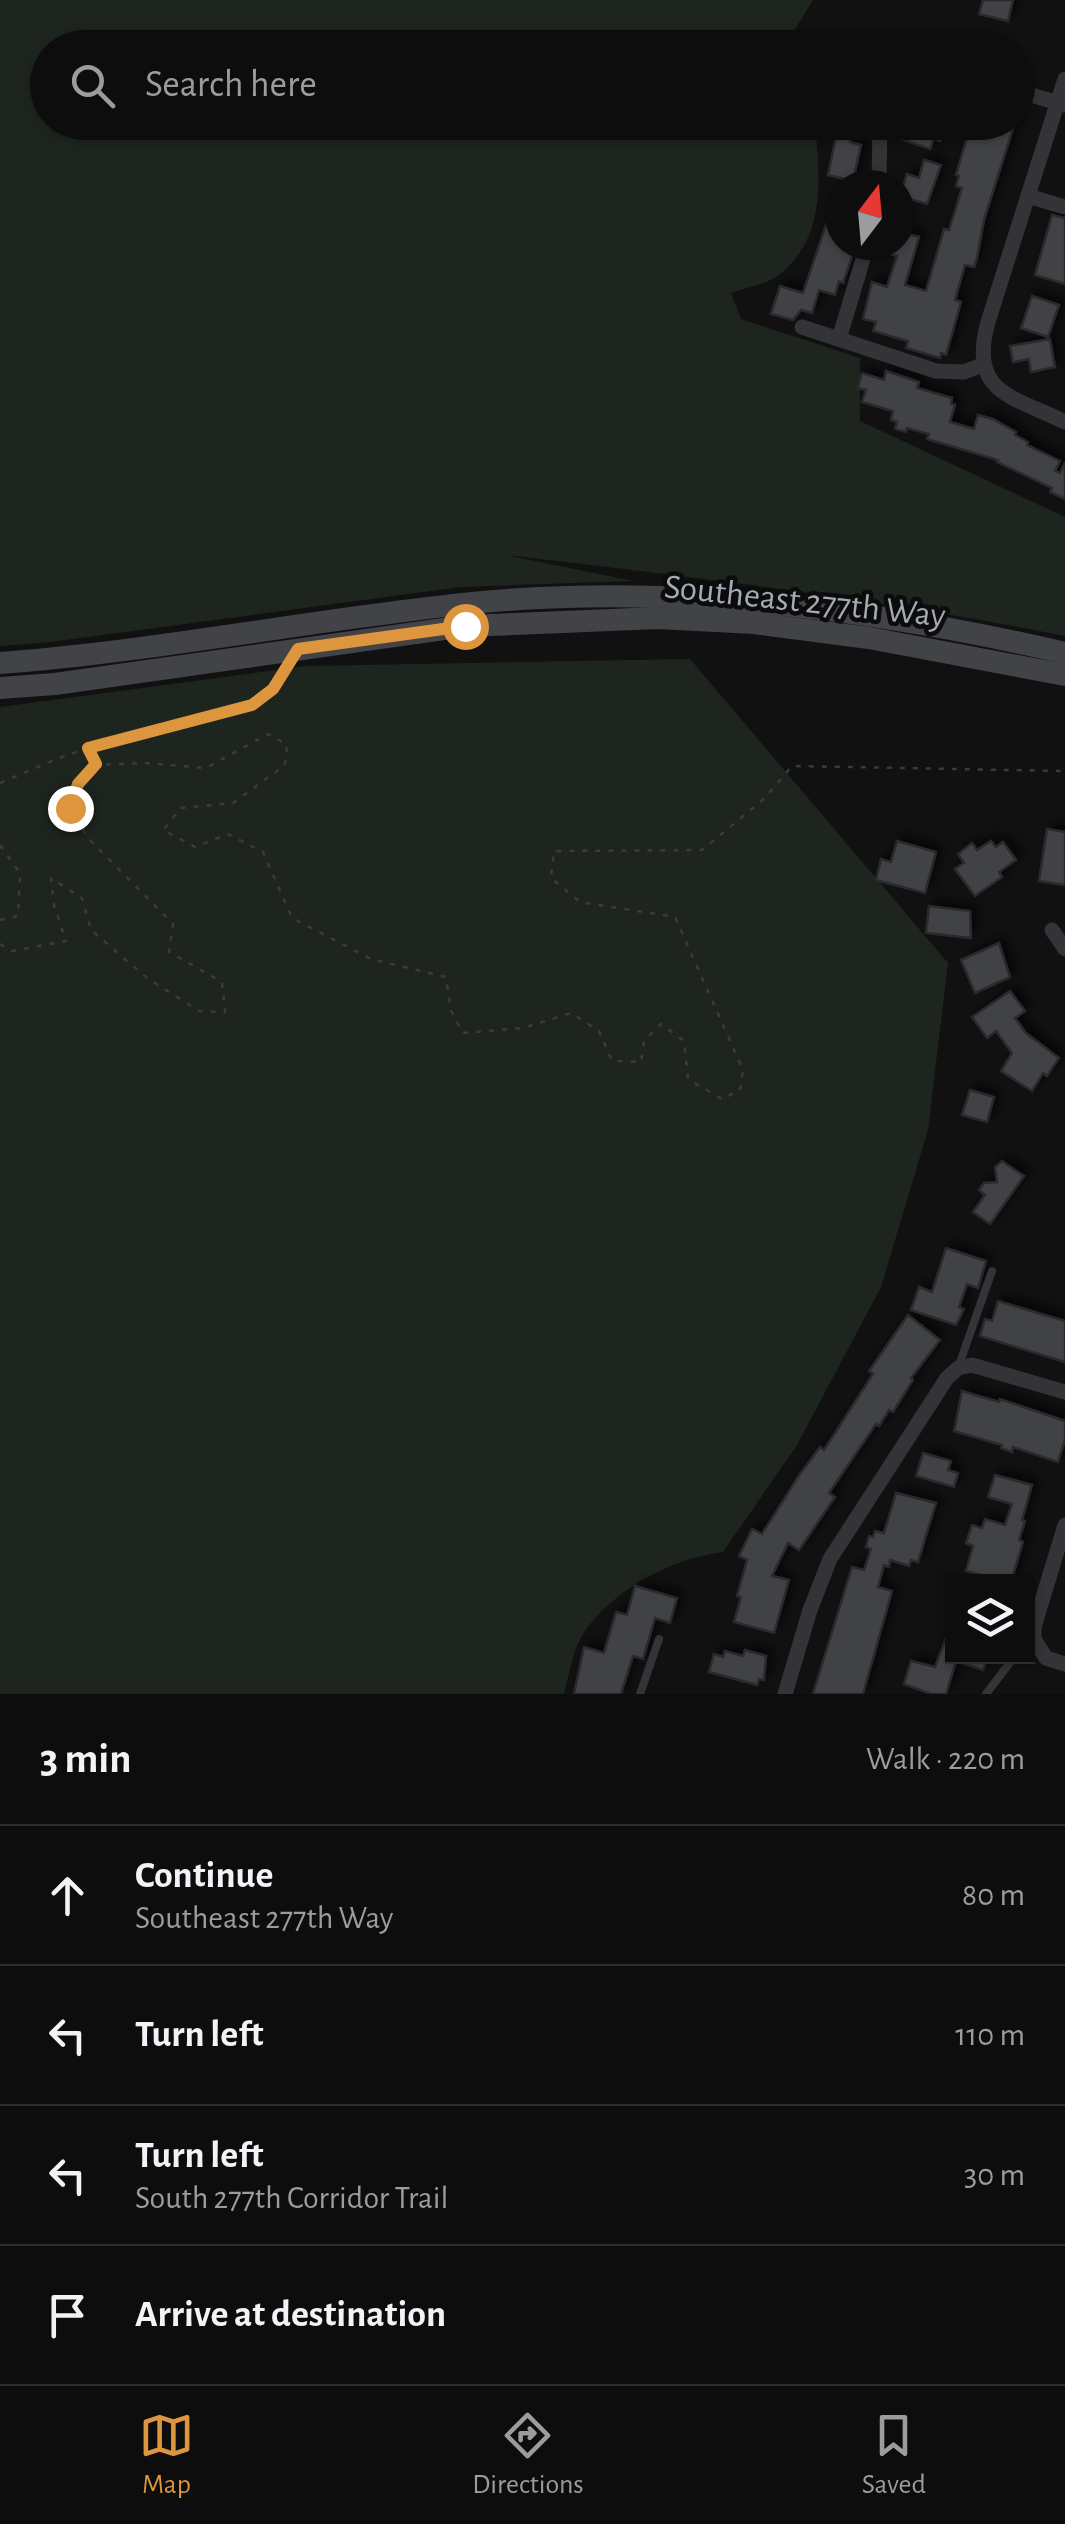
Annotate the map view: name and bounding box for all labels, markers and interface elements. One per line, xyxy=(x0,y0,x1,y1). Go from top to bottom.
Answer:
search box xyxy=(30,30,1035,140)
icon: search xyxy=(65,58,120,113)
text: Search here xyxy=(145,66,317,104)
north arrow xyxy=(825,170,915,260)
street label: Southeast 277th Way xyxy=(662,569,947,634)
route start xyxy=(443,604,489,650)
route end xyxy=(48,786,94,832)
map controls xyxy=(945,1574,1035,1664)
button: layers xyxy=(945,1574,1035,1664)
text: 3 min xyxy=(40,1738,132,1780)
text: Walk · 220 m xyxy=(866,1743,1025,1775)
text: Continue xyxy=(135,1857,273,1895)
icon: ahead xyxy=(40,1868,95,1923)
text: 80 m xyxy=(962,1879,1025,1911)
text: Southeast 277th Way xyxy=(135,1902,393,1934)
icon: left xyxy=(40,2008,95,2063)
text: Turn left xyxy=(135,2016,263,2054)
text: 110 m xyxy=(955,2019,1025,2051)
text: Turn left xyxy=(135,2137,263,2175)
icon: left xyxy=(40,2148,95,2203)
text: 30 m xyxy=(964,2159,1025,2191)
text: South 277th Corridor Trail xyxy=(135,2182,448,2214)
icon: arrive xyxy=(40,2288,95,2343)
text: Arrive at destination xyxy=(135,2296,446,2334)
tab: Map xyxy=(139,2408,194,2502)
tab: Directions xyxy=(472,2408,584,2502)
tab: Saved xyxy=(862,2408,926,2502)

